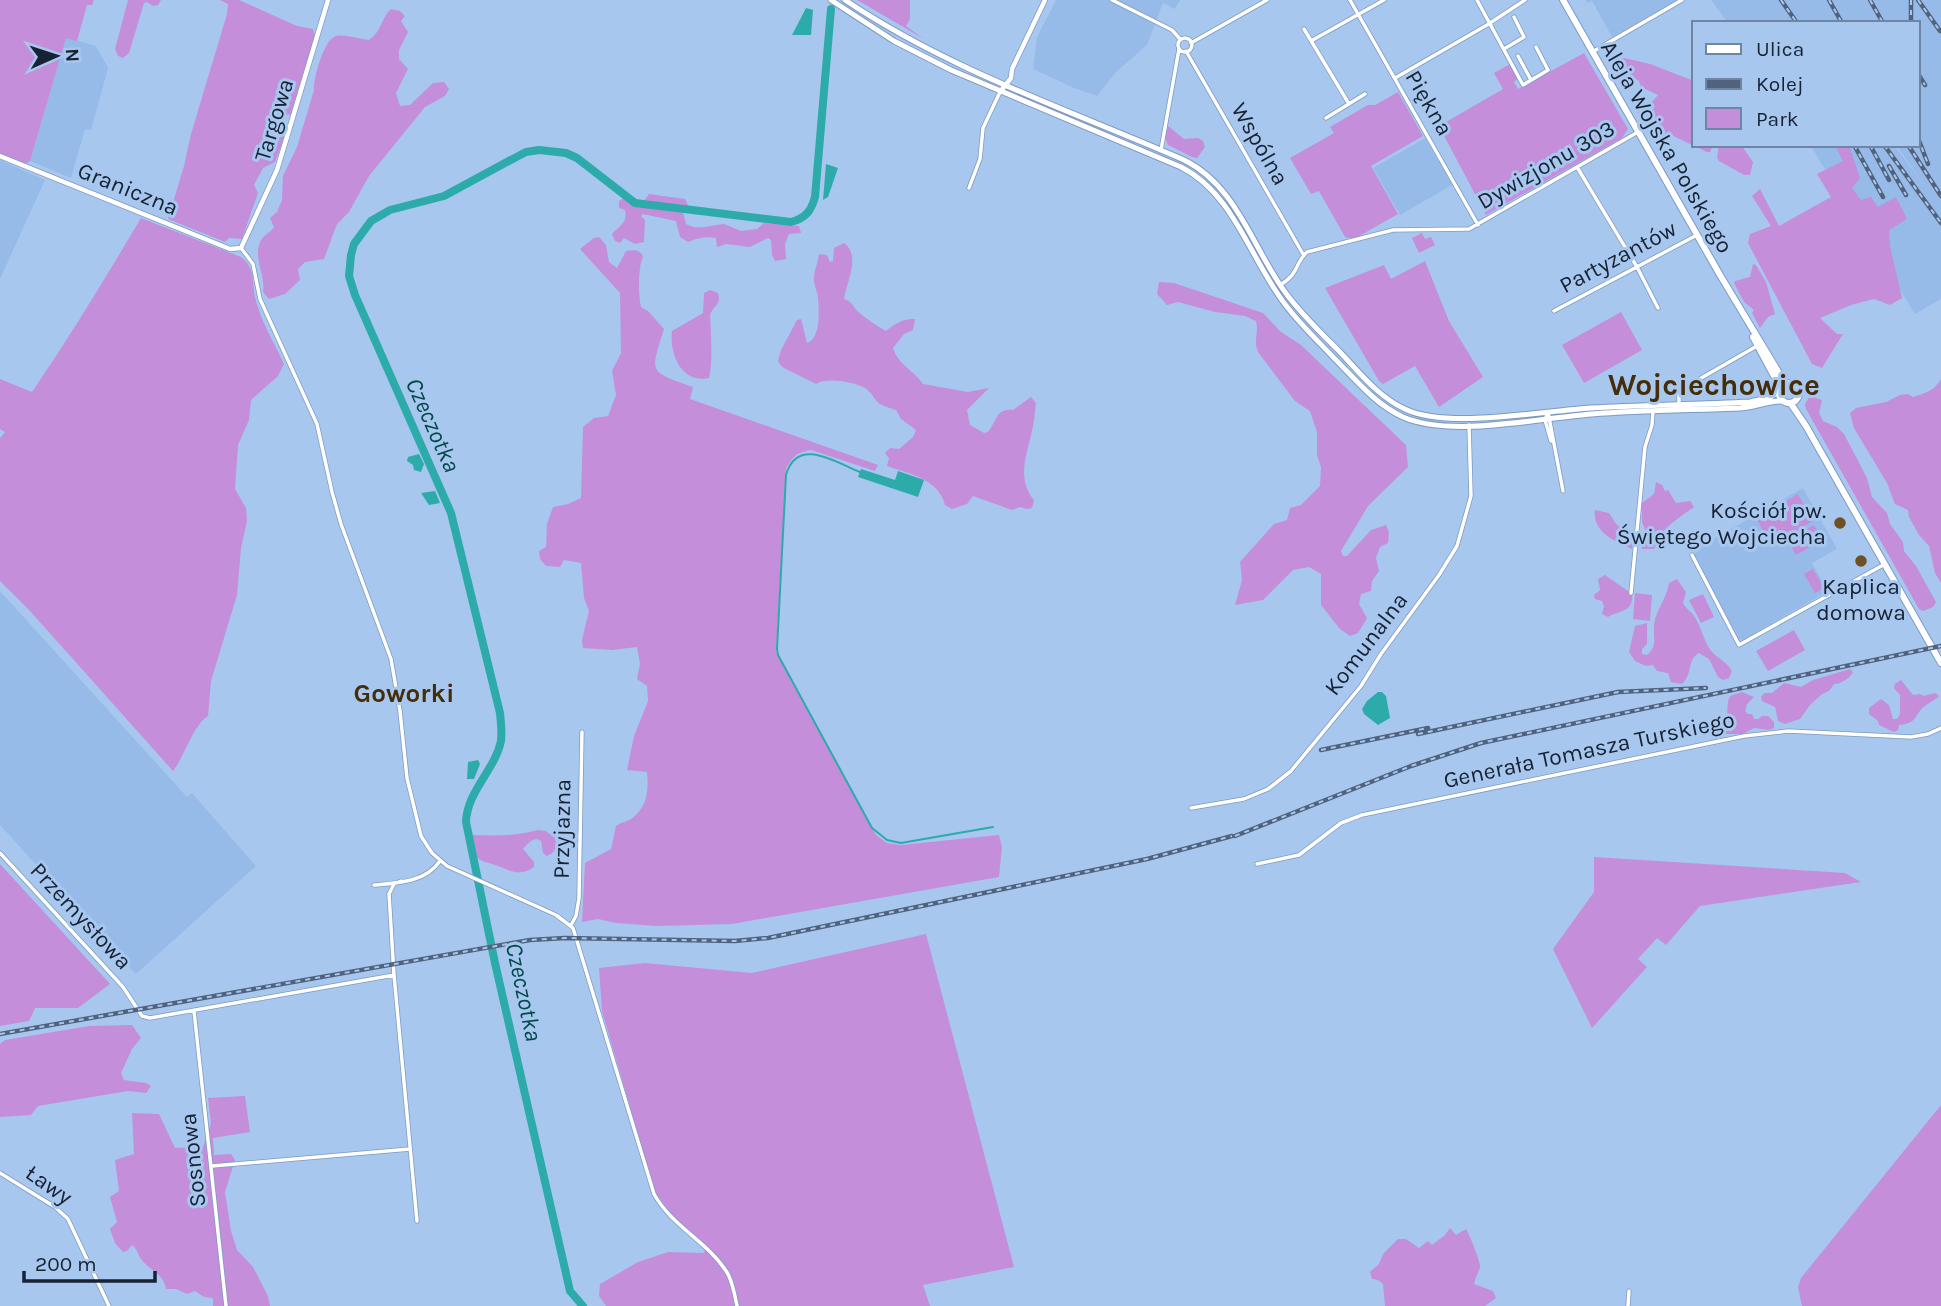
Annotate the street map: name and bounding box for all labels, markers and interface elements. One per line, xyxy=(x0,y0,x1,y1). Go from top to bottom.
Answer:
north arrow xyxy=(21,21,91,91)
legend xyxy=(1692,21,1920,147)
street label: Aleja Wojska Polskiego xyxy=(1595,36,1739,258)
text: Ulica xyxy=(1756,37,1804,61)
text: N xyxy=(61,48,83,63)
street label: Piękna xyxy=(1400,66,1458,140)
text: Kolej xyxy=(1756,72,1803,96)
street label: Targowa xyxy=(249,75,299,165)
street label: Wspólna xyxy=(1226,98,1294,190)
text: Park xyxy=(1756,107,1799,131)
street label: Dywizjonu 303 xyxy=(1472,115,1620,215)
street label: Graniczna xyxy=(74,157,182,221)
street label: Partyzantów xyxy=(1555,215,1681,299)
district label: Wojciechowice xyxy=(1608,367,1820,403)
water label: Czeczotka xyxy=(400,374,466,476)
place label: Kościół pw. Świętego Wojciecha xyxy=(1617,497,1826,550)
marker: Kościół pw. Świętego Wojciecha xyxy=(1832,515,1848,531)
marker: Kaplica domowa xyxy=(1853,553,1869,569)
place label: Kaplica domowa xyxy=(1816,573,1906,626)
street label: Komunalna xyxy=(1319,587,1413,701)
district label: Goworki xyxy=(354,678,454,709)
street label: Generała Tomasza Turskiego xyxy=(1441,706,1737,794)
street label: Przyjazna xyxy=(548,779,576,879)
street label: Przemysłowa xyxy=(25,857,137,975)
water label: Czeczotka xyxy=(500,940,548,1044)
street label: Sosnowa xyxy=(175,1112,211,1208)
street label: Ławy xyxy=(20,1159,78,1211)
scale bar xyxy=(24,1240,156,1284)
text: 200 m xyxy=(35,1252,97,1276)

